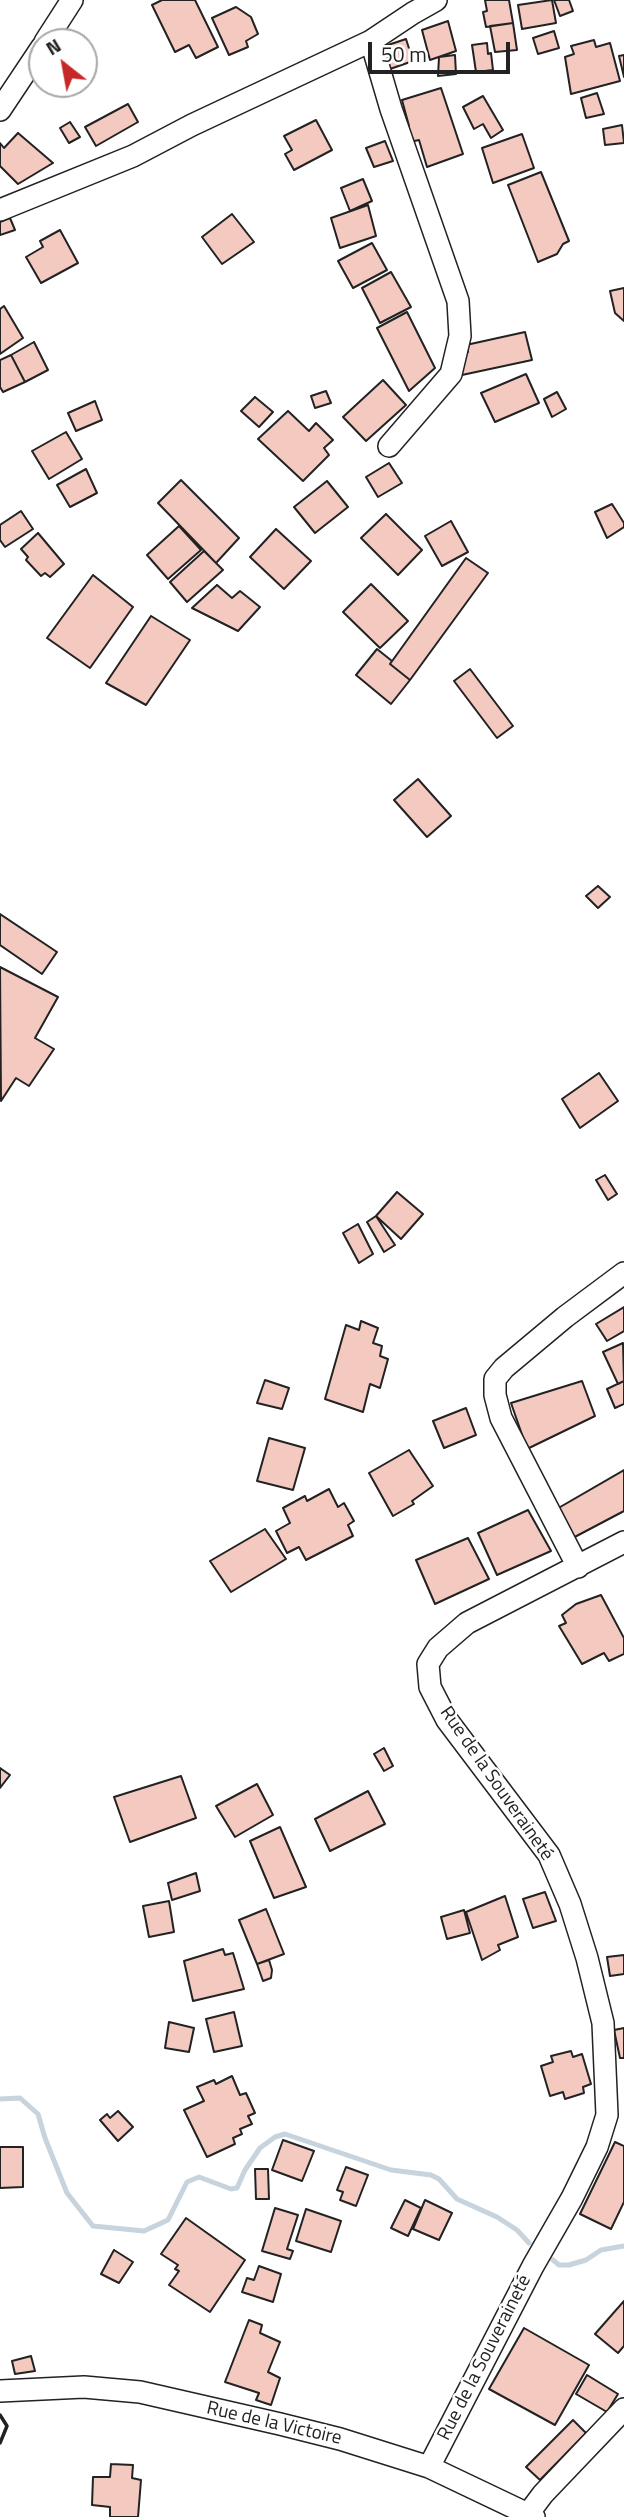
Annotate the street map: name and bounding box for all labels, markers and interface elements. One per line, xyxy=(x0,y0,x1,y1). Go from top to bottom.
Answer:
north arrow xyxy=(28,28,98,98)
scale bar xyxy=(372,28,514,72)
text: N xyxy=(40,30,66,62)
text: 50 m xyxy=(381,38,427,70)
street label: Rue de la Souveraineté xyxy=(434,1703,558,1865)
street label: Rue de la Souveraineté xyxy=(433,2271,537,2445)
street label: Rue de la Victoire xyxy=(204,2397,344,2451)

